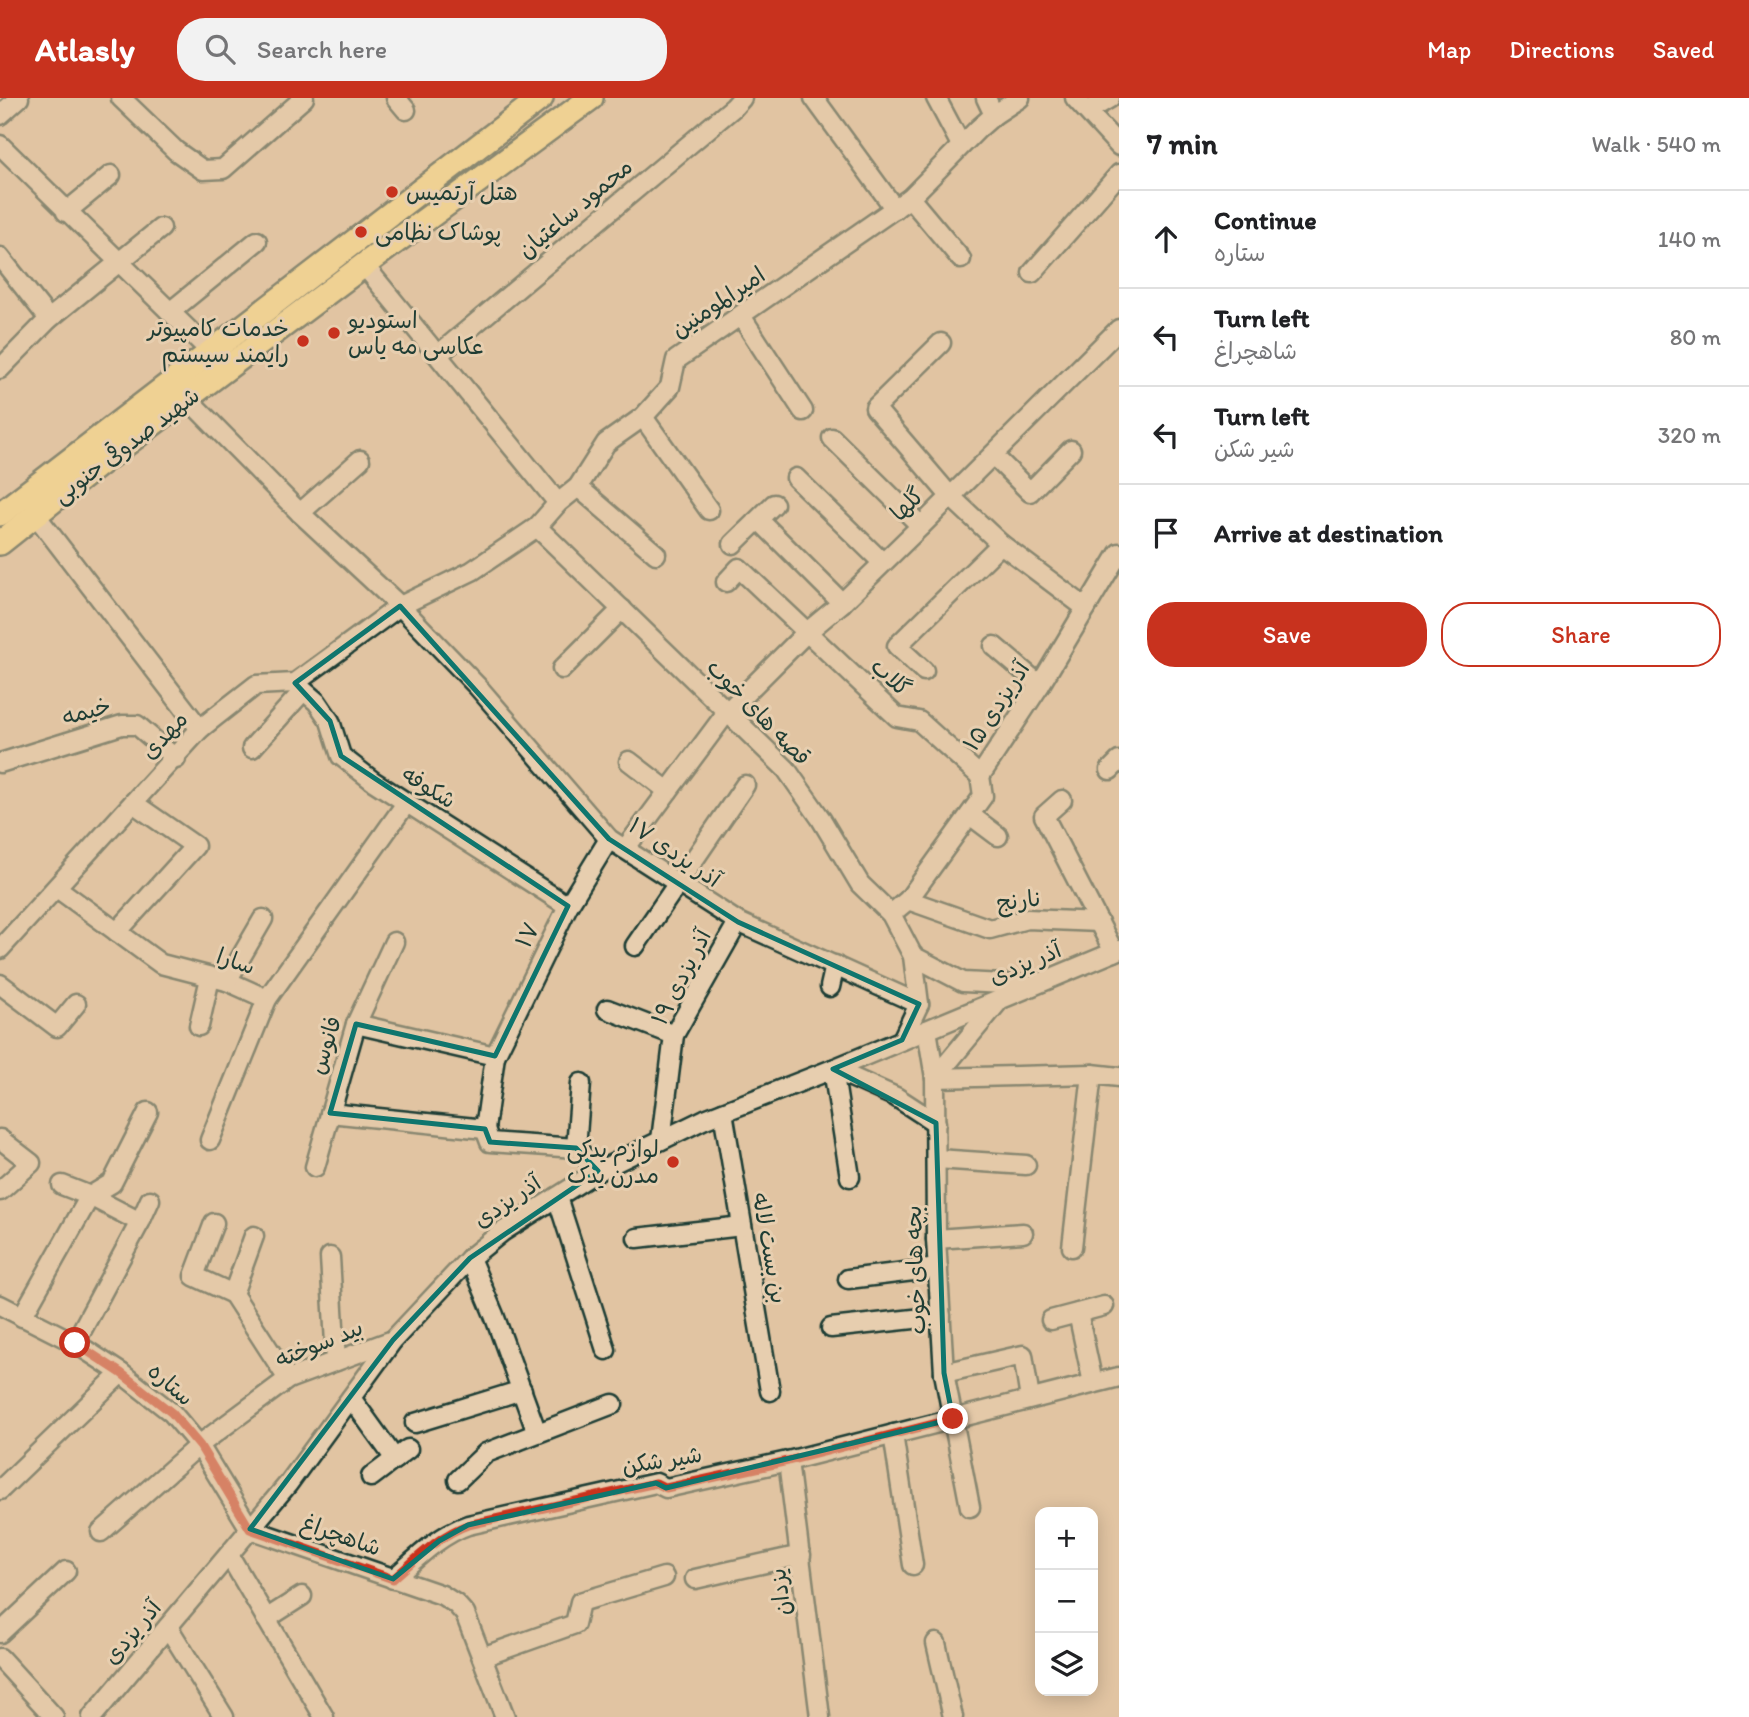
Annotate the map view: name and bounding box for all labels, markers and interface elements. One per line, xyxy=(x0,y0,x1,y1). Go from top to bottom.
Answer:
search box xyxy=(177,18,667,81)
text: Atlasly xyxy=(35,30,135,69)
icon: search xyxy=(201,30,239,68)
text: Search here xyxy=(257,33,387,65)
text: Map xyxy=(1427,35,1471,64)
text: Directions xyxy=(1509,35,1615,64)
text: Saved xyxy=(1653,35,1714,64)
text: 7 min xyxy=(1147,125,1218,162)
text: Walk · 540 m xyxy=(1591,130,1721,158)
street label: محمود ساعتیان xyxy=(512,152,638,264)
place label: هتل آرتمیس xyxy=(406,178,518,206)
marker: هتل آرتمیس xyxy=(384,184,400,200)
text: Continue xyxy=(1214,204,1317,236)
place label: پوشاک نظامی xyxy=(375,218,502,247)
icon: ahead xyxy=(1147,220,1185,258)
marker: پوشاک نظامی xyxy=(353,224,369,240)
text: 140 m xyxy=(1658,225,1721,253)
text: ستاره xyxy=(1214,239,1266,267)
street label: امیرالمومنین xyxy=(666,260,770,344)
text: Turn left xyxy=(1214,302,1310,334)
place label: استودیو عکاسی مه یاس xyxy=(347,306,484,361)
place label: خدمات کامپیوتر رایمند سیستم xyxy=(146,314,289,372)
icon: left xyxy=(1147,318,1185,356)
text: 80 m xyxy=(1670,323,1721,351)
marker: استودیو عکاسی مه یاس xyxy=(326,325,342,341)
marker: خدمات کامپیوتر رایمند سیستم xyxy=(295,333,311,349)
text: شاهچراغ xyxy=(1214,337,1297,365)
street label: شهید صدوقی جنوبی xyxy=(47,381,205,510)
text: Turn left xyxy=(1214,400,1310,432)
icon: left xyxy=(1147,416,1185,454)
text: 320 m xyxy=(1658,421,1721,449)
text: شیر شکن xyxy=(1214,435,1295,463)
street label: گلها xyxy=(884,481,930,527)
icon: arrive xyxy=(1147,514,1185,552)
text: Arrive at destination xyxy=(1214,517,1443,549)
button: Save xyxy=(1147,602,1427,667)
button: Share xyxy=(1441,602,1721,667)
street label: گلاب xyxy=(865,652,917,702)
street label: قصه های خوب xyxy=(701,653,817,771)
street label: ۱۵ آذریزدی xyxy=(957,655,1036,756)
street label: خیمه xyxy=(58,691,114,731)
street label: مهدی xyxy=(135,705,193,765)
street label: شکوفه xyxy=(397,760,461,814)
street label: آذر یزدی ۱۷ xyxy=(624,811,728,894)
street label: نارنج xyxy=(995,883,1043,919)
street label: ۱۷ xyxy=(509,918,545,952)
street label: آذر یزدی ۱۹ xyxy=(645,923,718,1029)
street label: آذر یزدی xyxy=(985,935,1066,991)
street label: سارا xyxy=(213,942,259,980)
street label: فانوس xyxy=(303,1012,347,1078)
place label: لوازم یدکی مدرن یدک xyxy=(566,1135,659,1189)
marker: لوازم یدکی مدرن یدک xyxy=(665,1154,681,1170)
street label: آذر یزدی xyxy=(468,1168,547,1234)
street label: بن بست لاله xyxy=(746,1190,794,1306)
street label: بچه های خوب xyxy=(899,1205,931,1335)
street label: بید سوخته xyxy=(271,1313,367,1373)
route start xyxy=(59,1327,90,1358)
street label: ستاره xyxy=(142,1357,200,1411)
route end xyxy=(937,1403,968,1434)
street label: شیر شکن xyxy=(620,1440,704,1480)
map controls xyxy=(1035,1507,1098,1696)
button: + xyxy=(1035,1507,1098,1570)
street label: شاهچراغ xyxy=(297,1508,385,1564)
street label: یزدان xyxy=(763,1567,797,1617)
button: − xyxy=(1035,1570,1098,1633)
street label: آذر یزدی xyxy=(97,1593,168,1670)
button: layers xyxy=(1035,1633,1098,1696)

